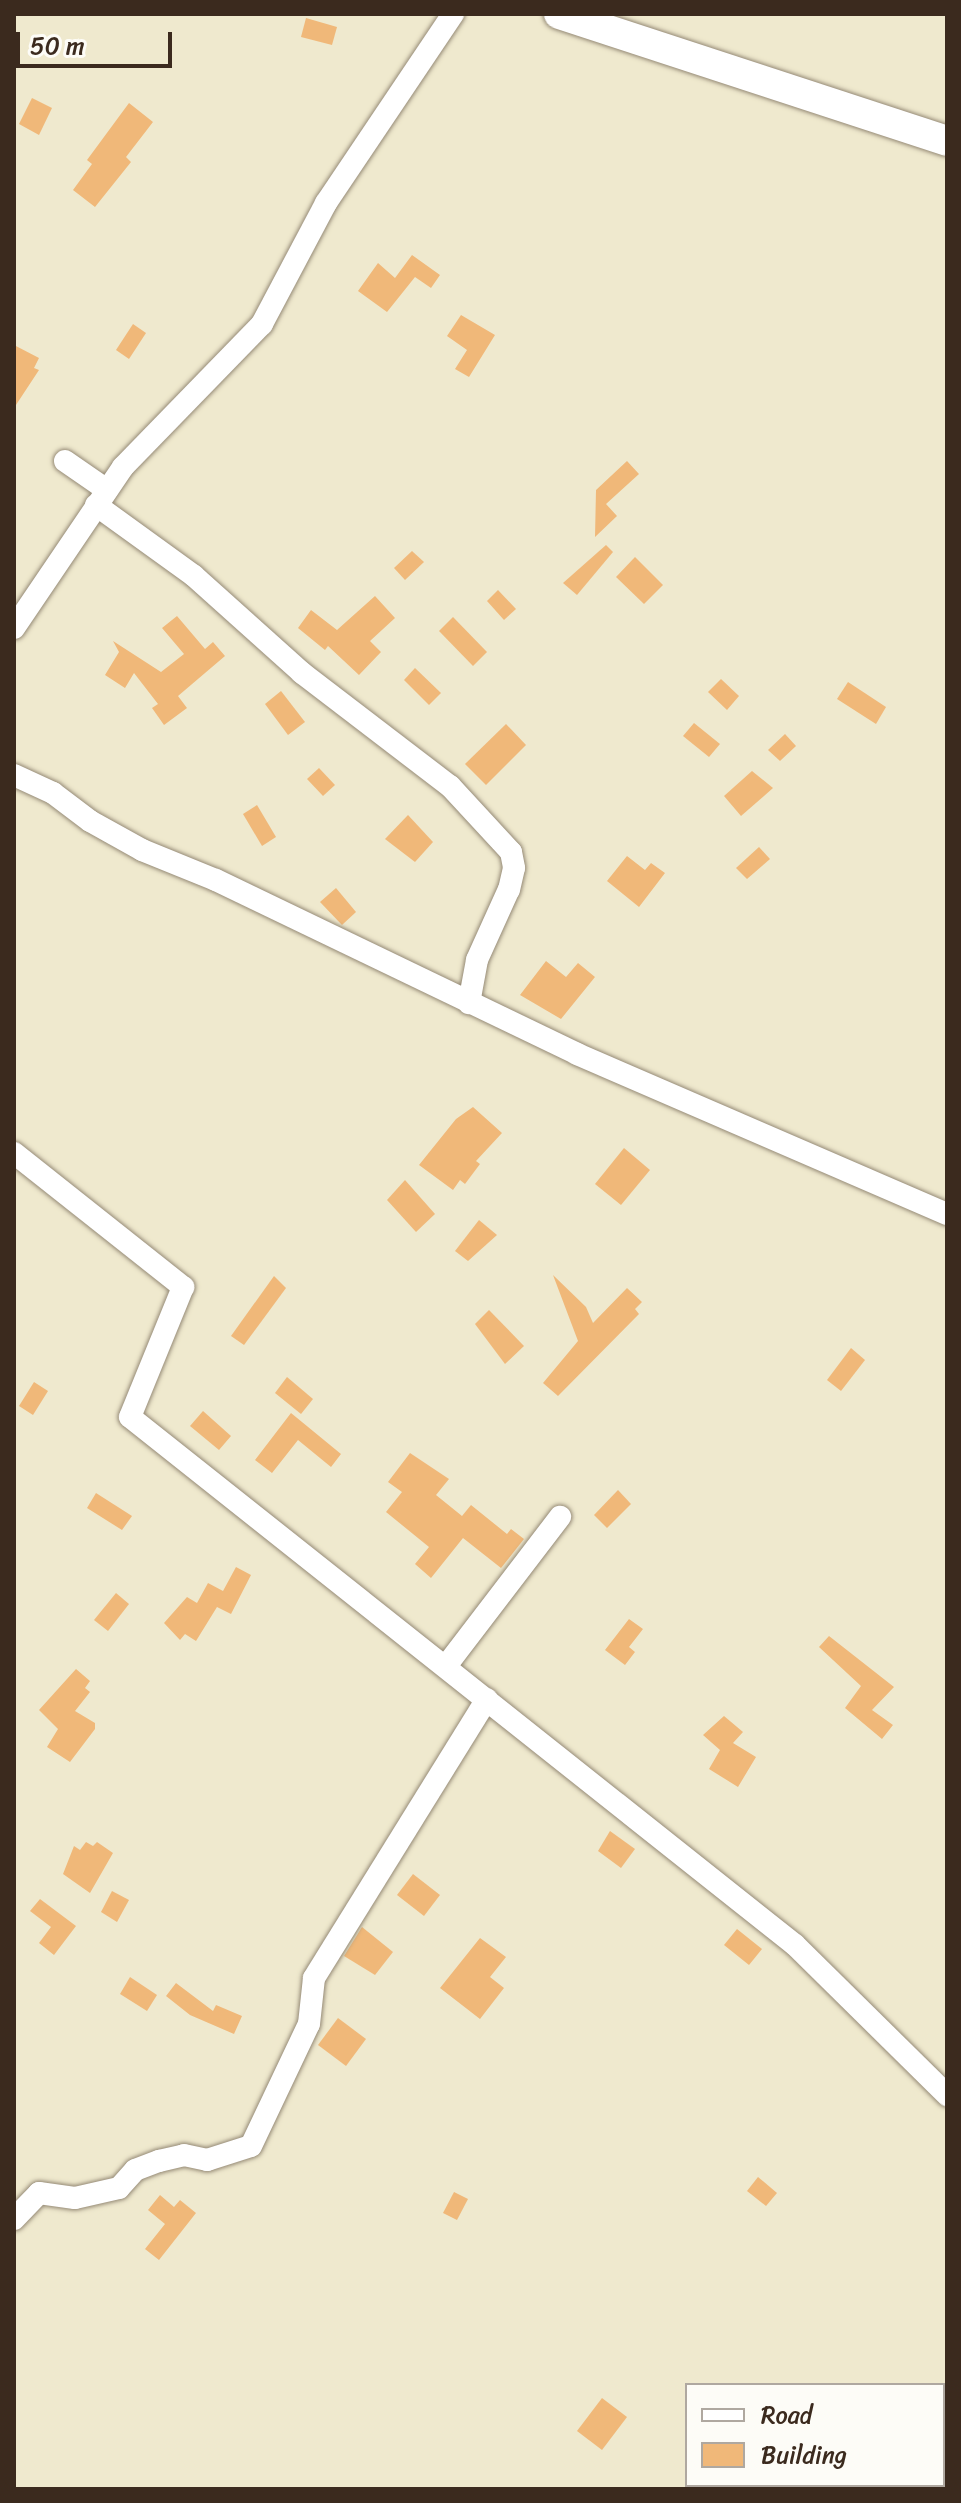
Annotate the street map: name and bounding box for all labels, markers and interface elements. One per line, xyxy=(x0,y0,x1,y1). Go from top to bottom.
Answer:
scale bar xyxy=(20,16,176,66)
text: 50 m xyxy=(30,25,85,67)
legend xyxy=(685,2383,945,2487)
text: Road xyxy=(761,2394,812,2436)
text: Building xyxy=(761,2434,847,2476)

